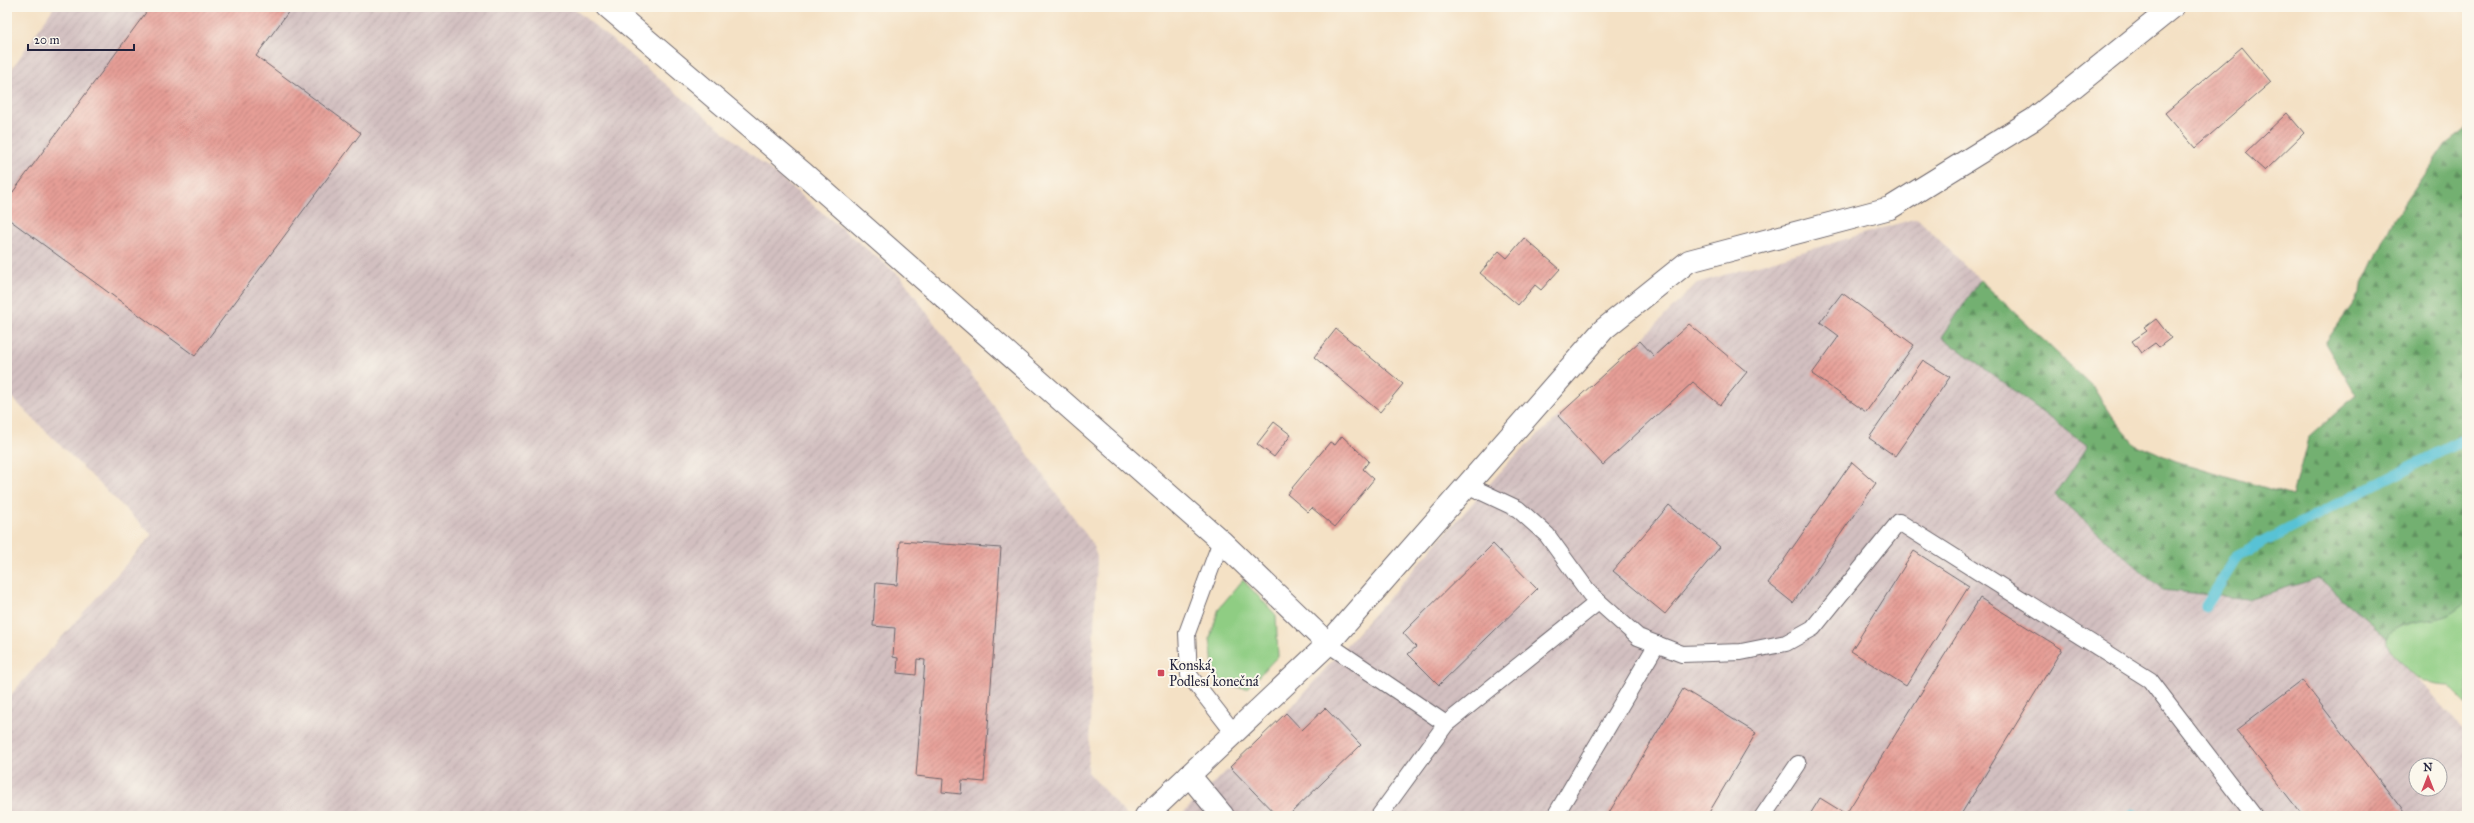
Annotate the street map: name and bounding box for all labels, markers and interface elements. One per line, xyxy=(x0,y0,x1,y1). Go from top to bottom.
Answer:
scale bar xyxy=(28,26,134,52)
text: 20 m xyxy=(34,33,60,47)
place label: Konská, Podlesí konečná xyxy=(1169,657,1259,690)
marker: Konská, Podlesí konečná xyxy=(1156,668,1166,678)
north arrow xyxy=(2408,757,2448,797)
text: N xyxy=(2423,761,2433,774)

